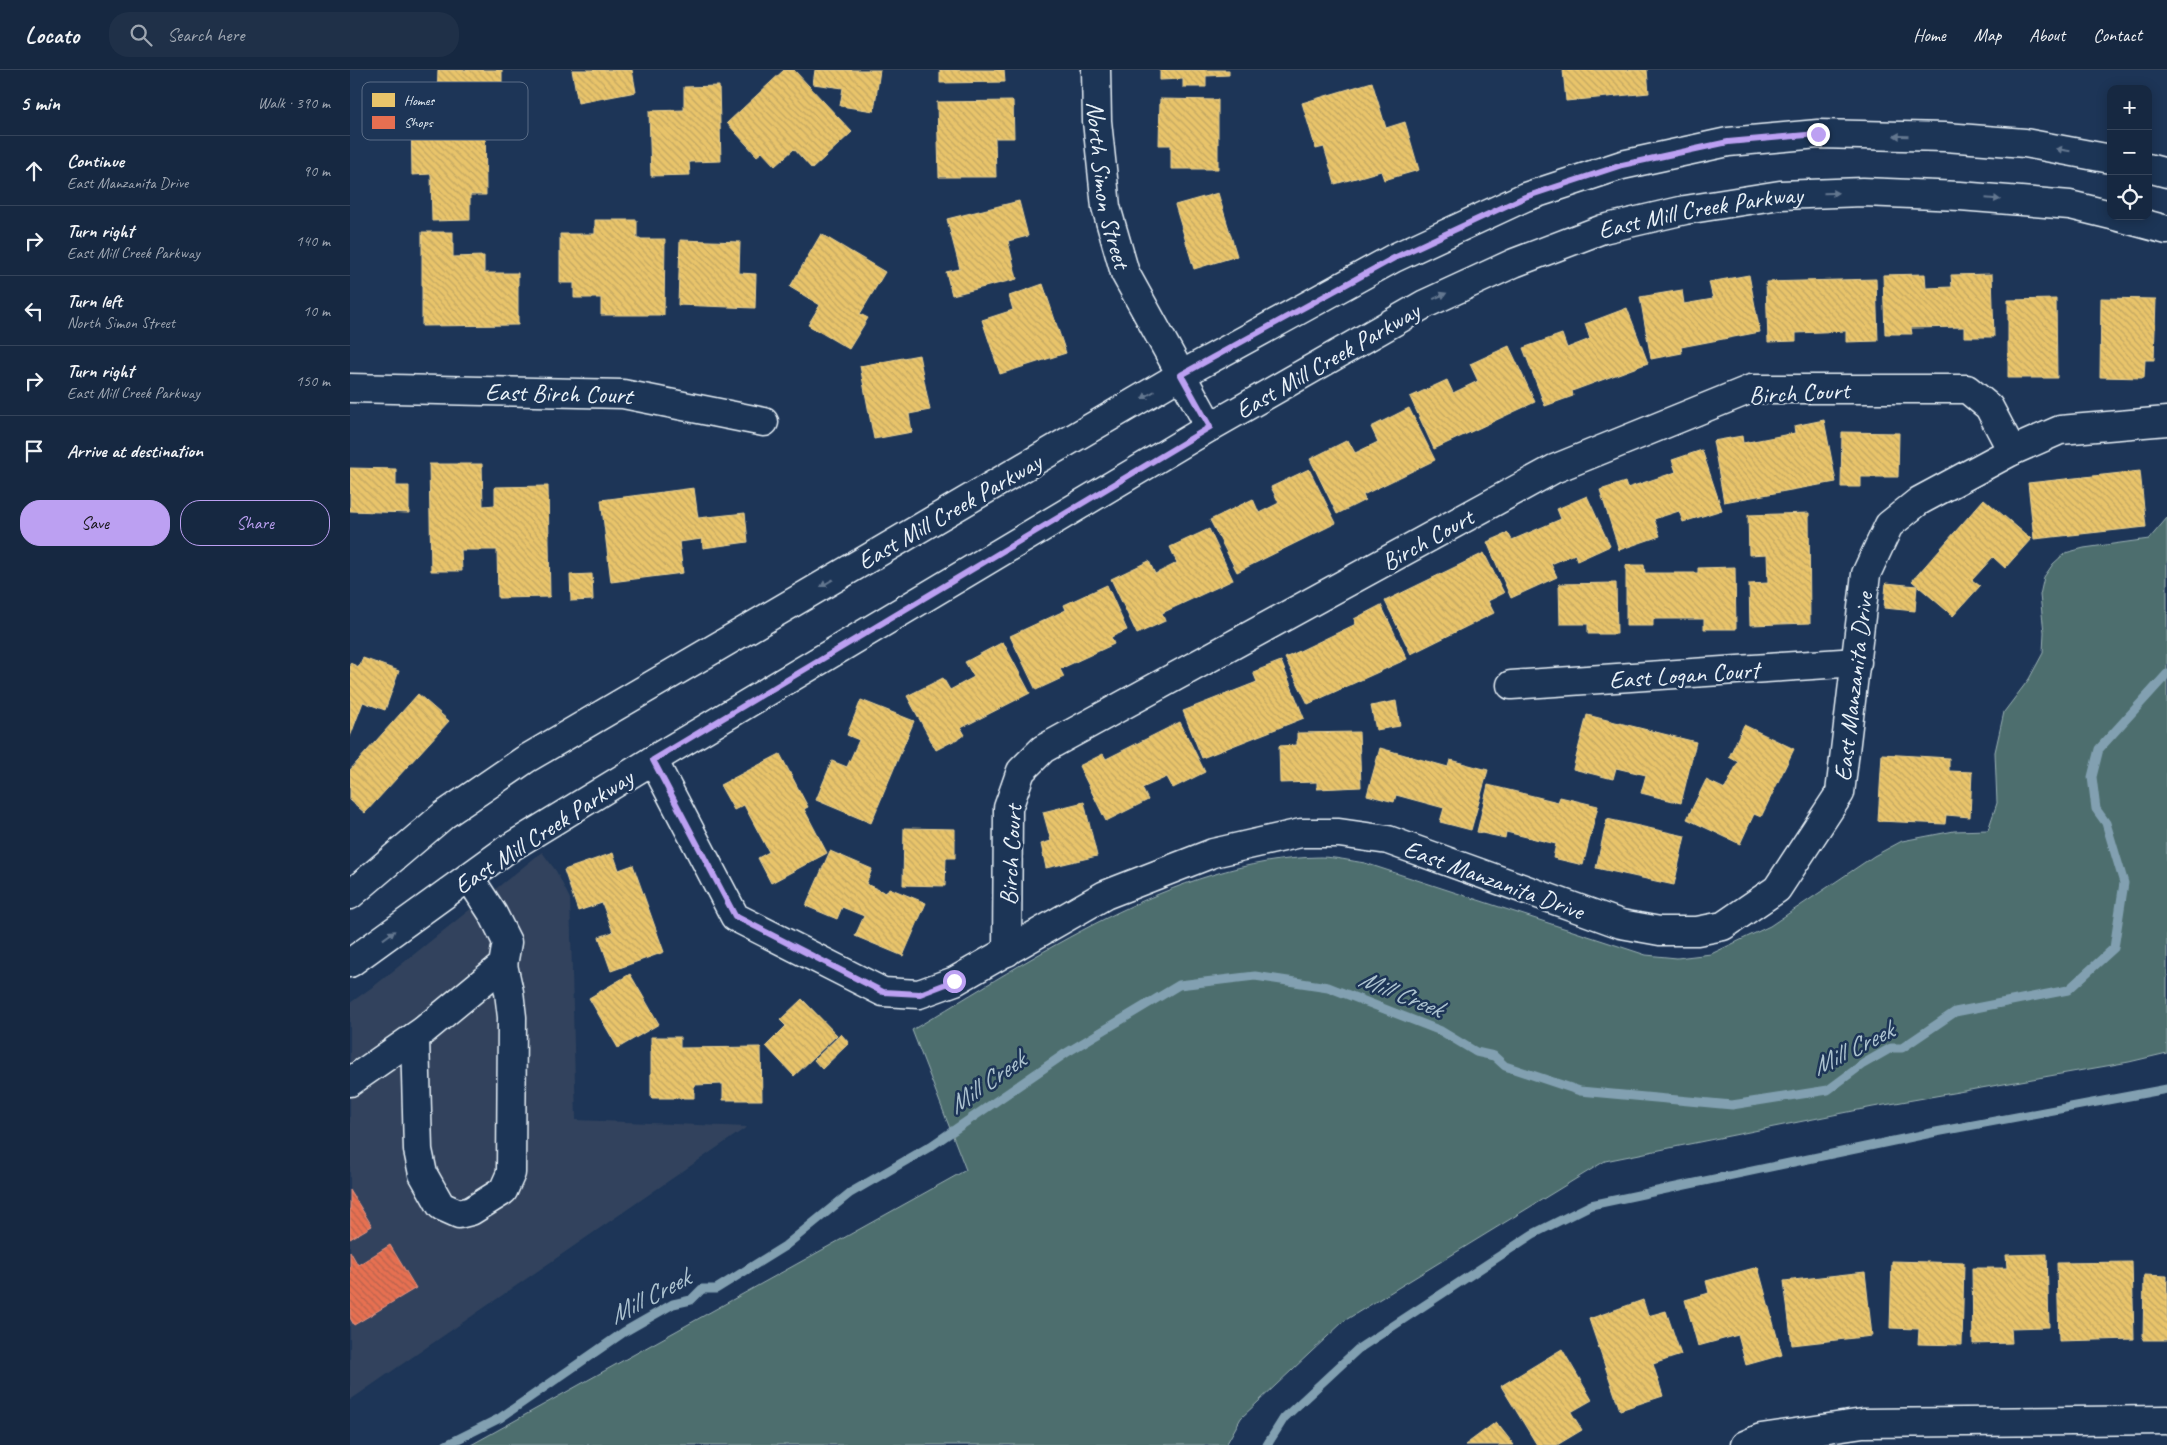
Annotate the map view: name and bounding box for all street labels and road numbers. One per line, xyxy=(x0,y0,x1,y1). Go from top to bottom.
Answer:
street label: North Simon Street xyxy=(1080,101,1139,275)
street label: East Mill Creek Parkway xyxy=(1595,179,1806,247)
street label: East Mill Creek Parkway xyxy=(1230,294,1427,427)
street label: Birch Court xyxy=(1748,374,1853,412)
street label: East Birch Court xyxy=(485,376,638,413)
street label: East Mill Creek Parkway xyxy=(852,445,1049,578)
street label: Birch Court xyxy=(1376,500,1482,578)
street label: East Manzanita Drive xyxy=(1827,589,1881,783)
street label: East Logan Court xyxy=(1608,654,1764,696)
street label: East Mill Creek Parkway xyxy=(448,761,641,902)
street label: Birch Court xyxy=(992,801,1030,906)
street label: East Manzanita Drive xyxy=(1399,833,1590,928)

